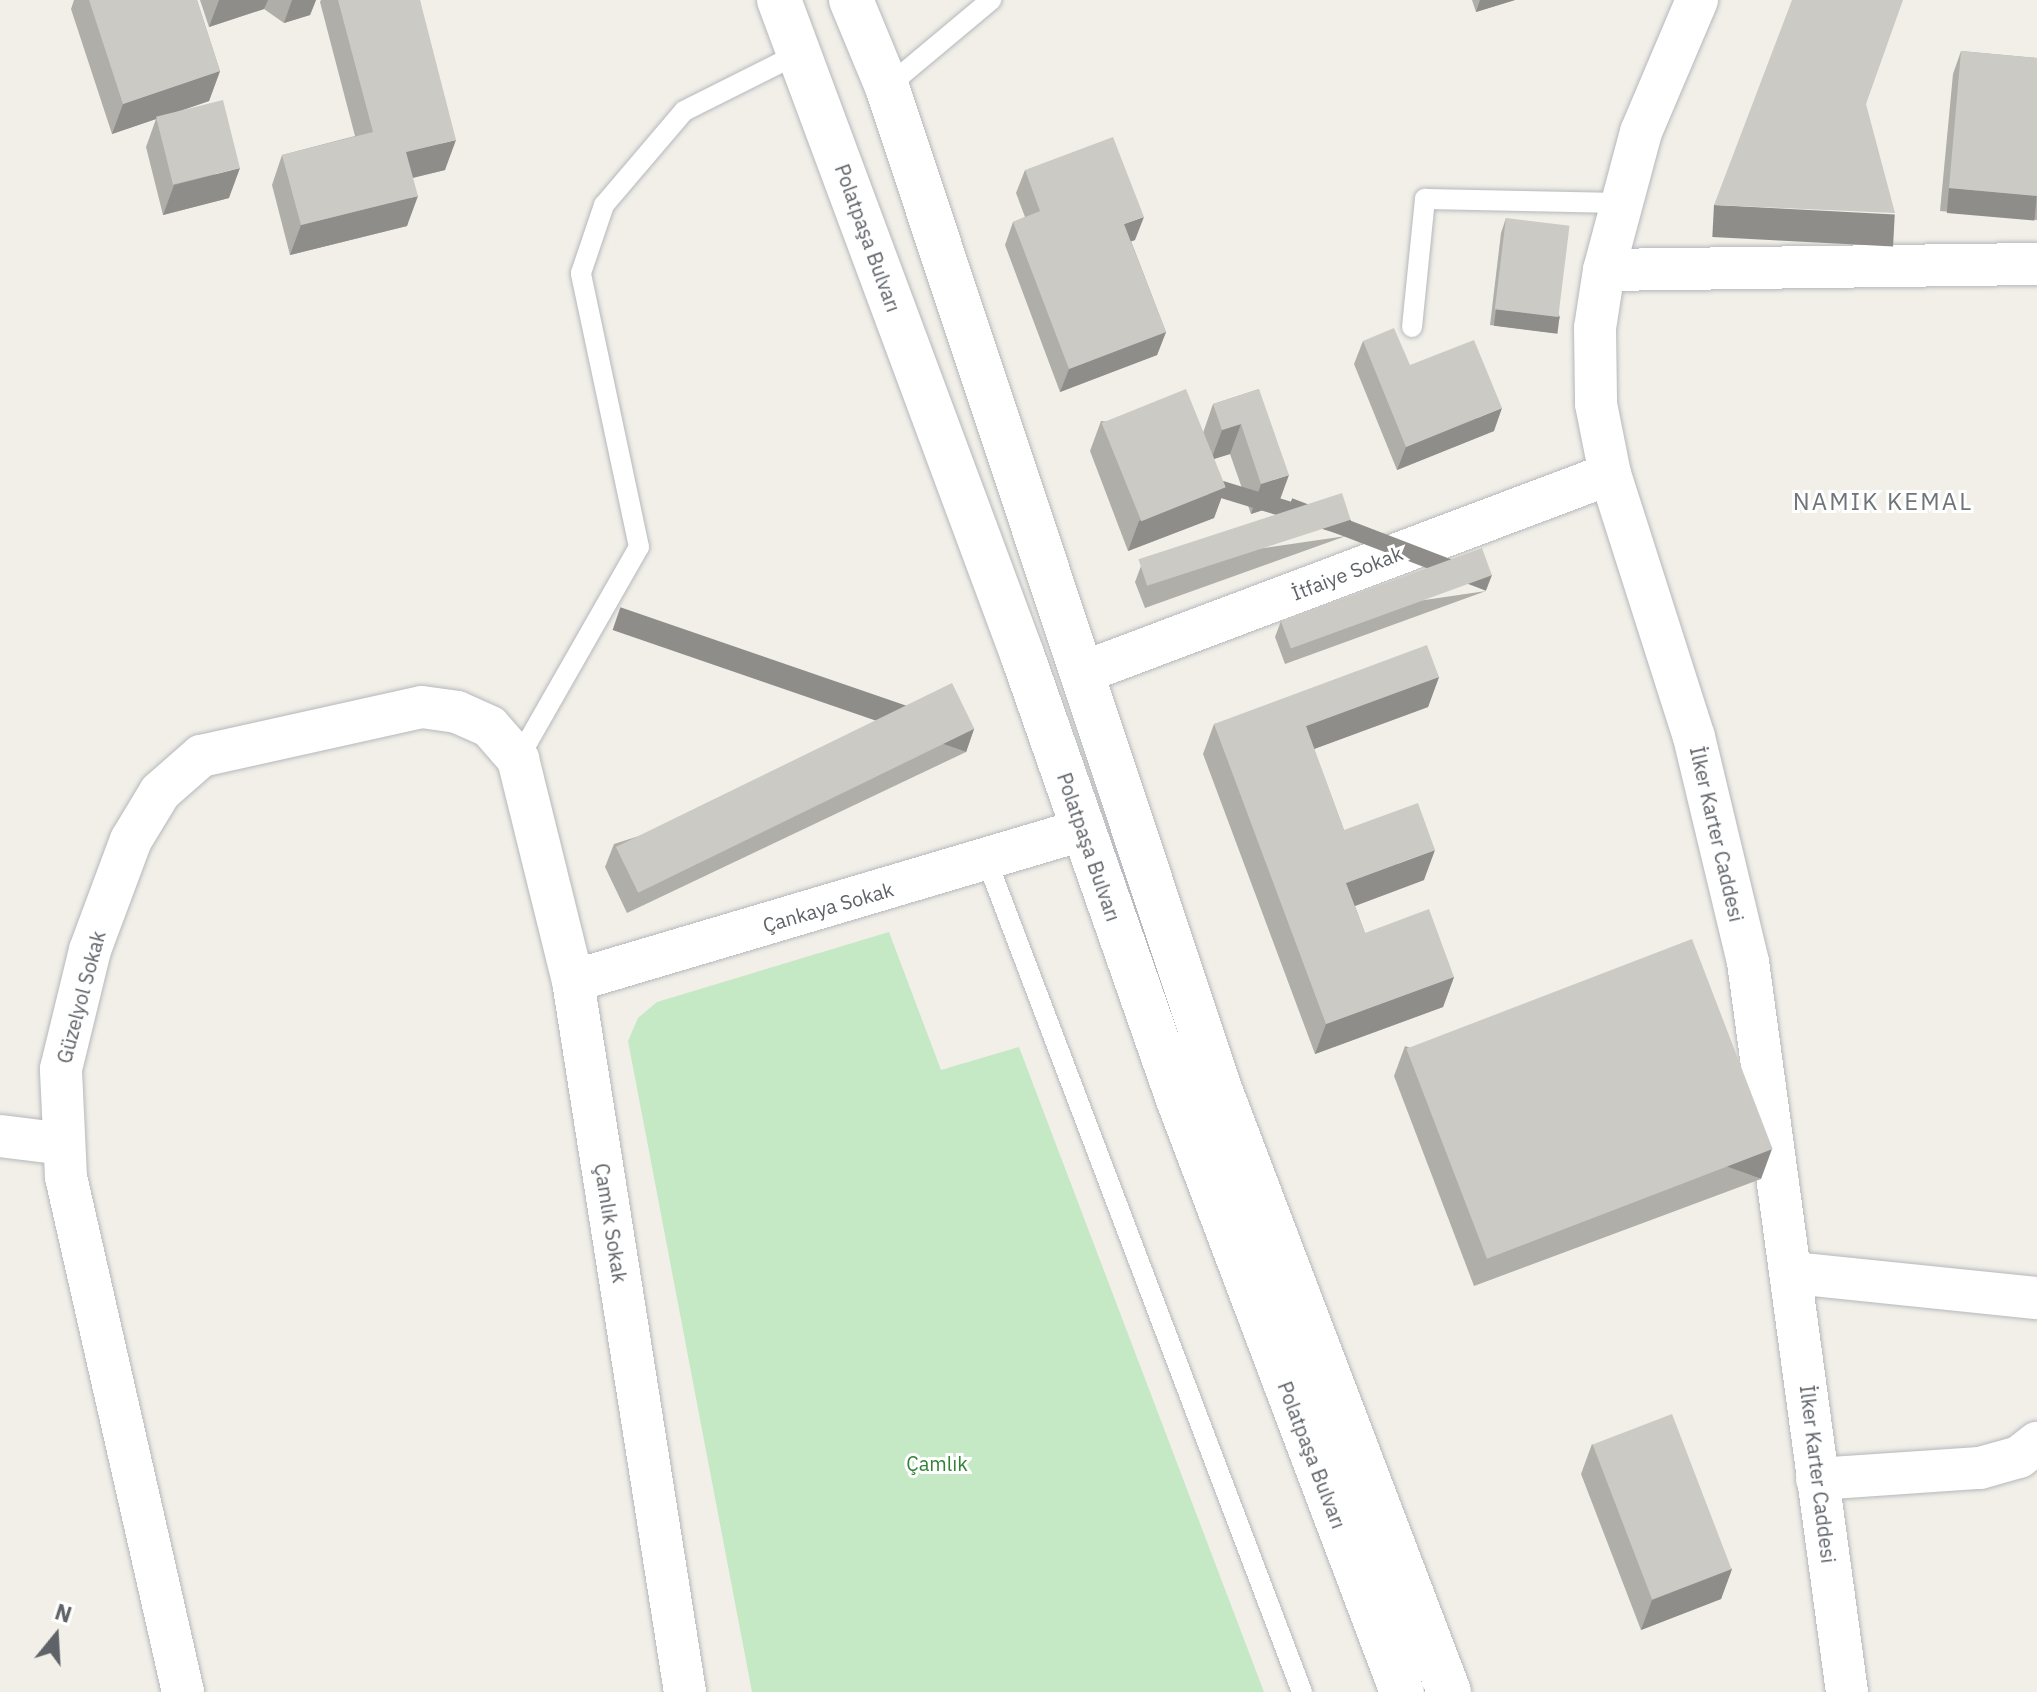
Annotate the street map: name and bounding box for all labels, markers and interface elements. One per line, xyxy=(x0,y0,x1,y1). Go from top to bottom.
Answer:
street label: Polatpaşa Bulvarı xyxy=(830,161,906,315)
district label: NAMIK KEMAL xyxy=(1793,488,1973,516)
street label: İtfaiye Sokak xyxy=(1288,541,1406,605)
street label: İlker Karter Caddesi xyxy=(1685,744,1749,924)
street label: Polatpaşa Bulvarı xyxy=(1052,769,1126,925)
street label: Çankaya Sokak xyxy=(760,877,896,937)
street label: Güzelyol Sokak xyxy=(52,928,110,1066)
street label: Çamlık Sokak xyxy=(590,1161,632,1285)
street label: Polatpaşa Bulvarı xyxy=(1273,1378,1351,1532)
street label: İlker Karter Caddesi xyxy=(1795,1384,1841,1564)
park label: Çamlık xyxy=(906,1451,968,1475)
north arrow xyxy=(16,1596,96,1676)
text: N xyxy=(52,1596,76,1629)

